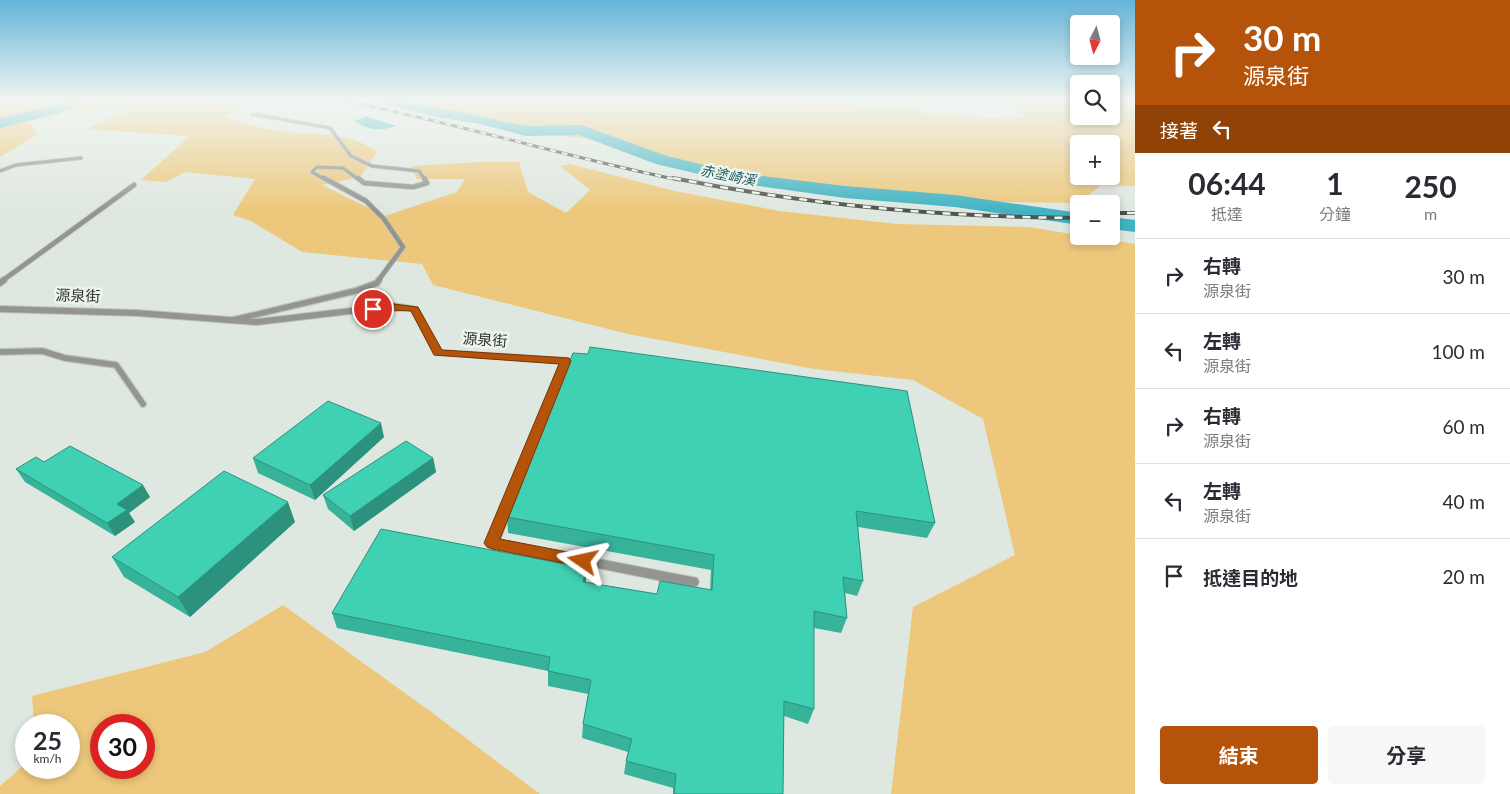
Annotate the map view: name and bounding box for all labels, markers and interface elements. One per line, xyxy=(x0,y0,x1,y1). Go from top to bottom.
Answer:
north arrow xyxy=(1070,15,1120,65)
map controls xyxy=(1070,15,1120,245)
text: 30 m xyxy=(1243,16,1321,58)
icon: right xyxy=(1160,20,1225,85)
text: 源泉街 xyxy=(1243,62,1309,89)
button: search xyxy=(1070,75,1120,125)
icon: left xyxy=(1208,115,1236,143)
text: 接著 xyxy=(1160,119,1198,142)
button: + xyxy=(1070,135,1120,185)
water label: 赤塗崎溪 xyxy=(699,161,759,189)
text: 06:44 xyxy=(1188,165,1266,201)
text: 1 xyxy=(1326,165,1344,201)
text: 250 xyxy=(1404,168,1457,204)
button: − xyxy=(1070,195,1120,245)
text: 抵達 xyxy=(1211,204,1243,223)
text: 分鐘 xyxy=(1319,204,1351,223)
text: m xyxy=(1424,204,1437,223)
text: 右轉 xyxy=(1203,254,1241,277)
icon: right xyxy=(1160,262,1188,290)
text: 30 m xyxy=(1442,265,1485,288)
text: 源泉街 xyxy=(1203,281,1251,300)
street label: 源泉街 xyxy=(55,285,101,305)
pin xyxy=(352,288,394,330)
icon: arrive xyxy=(359,295,387,323)
street label: 源泉街 xyxy=(462,328,508,350)
text: 左轉 xyxy=(1203,329,1241,352)
icon: left xyxy=(1160,337,1188,365)
text: 100 m xyxy=(1431,340,1485,363)
text: 源泉街 xyxy=(1203,356,1251,375)
text: 右轉 xyxy=(1203,404,1241,427)
icon: right xyxy=(1160,412,1188,440)
text: 60 m xyxy=(1442,415,1485,438)
text: 源泉街 xyxy=(1203,431,1251,450)
text: 左轉 xyxy=(1203,479,1241,502)
icon: left xyxy=(1160,487,1188,515)
text: 40 m xyxy=(1442,490,1485,513)
text: 源泉街 xyxy=(1203,506,1251,525)
position arrow xyxy=(556,534,608,586)
icon: arrive xyxy=(1160,562,1188,590)
text: 20 m xyxy=(1442,565,1485,588)
text: 抵達目的地 xyxy=(1203,566,1298,589)
speed limit sign: 30 xyxy=(90,714,155,779)
text: 25 xyxy=(33,725,62,755)
button: 結束 xyxy=(1160,726,1318,784)
button: 分享 xyxy=(1328,726,1485,784)
text: km/h xyxy=(33,751,62,766)

